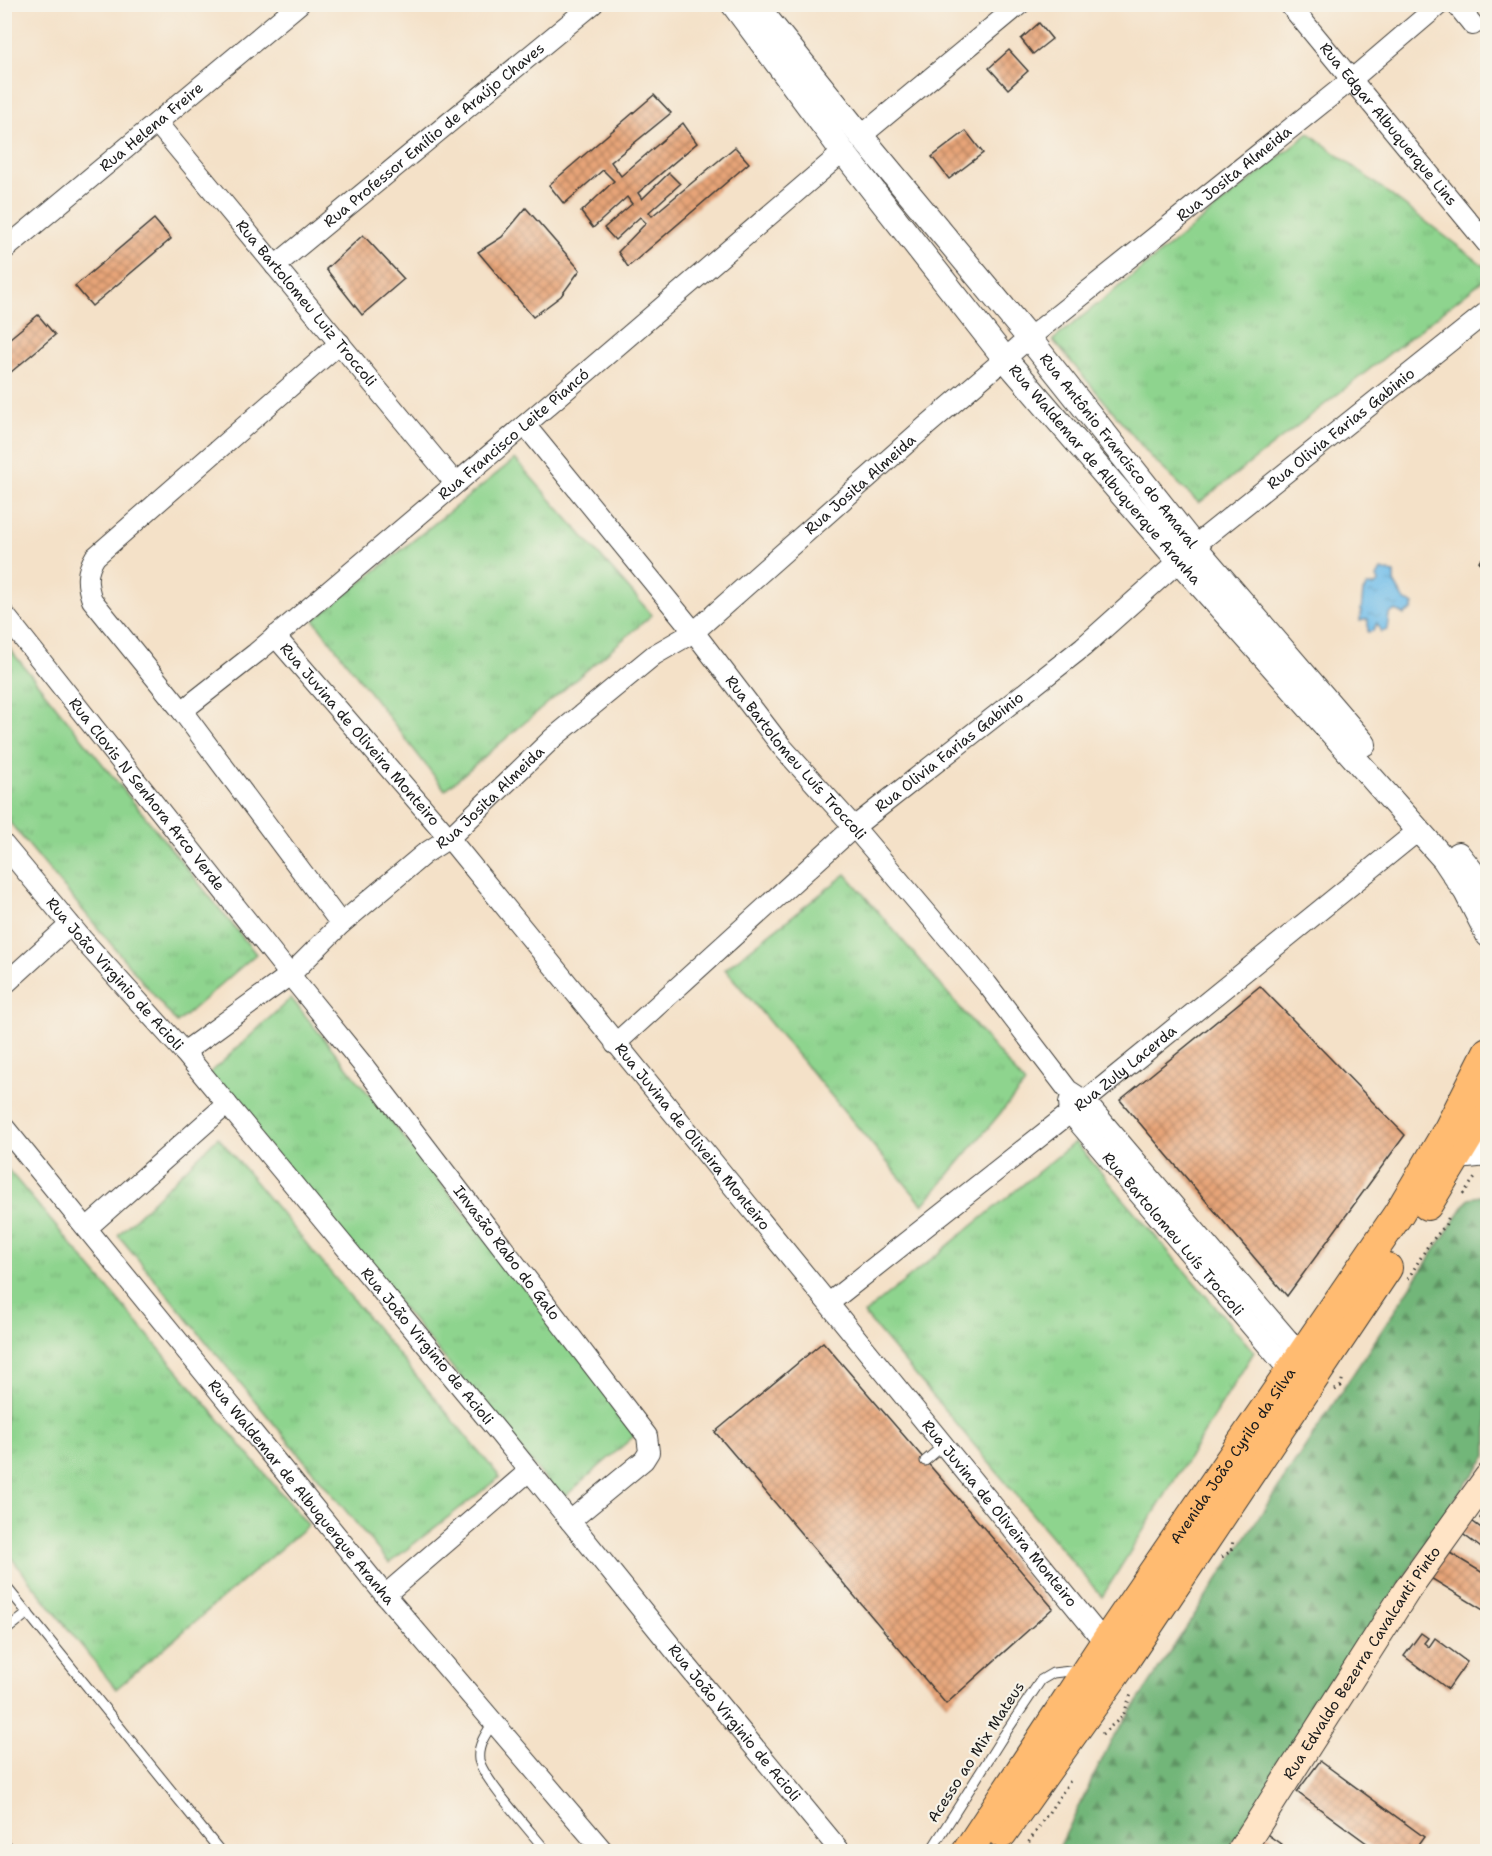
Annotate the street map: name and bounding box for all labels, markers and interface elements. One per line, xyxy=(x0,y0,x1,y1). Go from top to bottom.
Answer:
street label: Rua Professor Emílio de Araújo Chaves xyxy=(319,38,549,232)
street label: Rua Edgar Albuquerque Lins xyxy=(1315,39,1462,210)
street label: Rua Helena Freire xyxy=(95,78,208,176)
street label: Rua Josita Almeida xyxy=(1172,121,1296,226)
street label: Rua Bartolomeu Luiz Troccoli xyxy=(231,216,381,391)
street label: Rua Antônio Francisco do Amaral xyxy=(1035,349,1202,553)
street label: Rua Waldemar de Albuquerque Aranha xyxy=(1004,360,1206,590)
street label: Rua Olivia Farias Gabinio xyxy=(1263,363,1419,494)
street label: Rua Francisco Leite Piancó xyxy=(434,364,593,504)
street label: Rua Josita Almeida xyxy=(801,429,921,539)
street label: Rua Juvina de Oliveira Monteiro xyxy=(275,639,444,830)
street label: Rua Bartolomeu Luís Troccoli xyxy=(721,671,871,844)
street label: Rua Olivia Farias Gabinio xyxy=(871,687,1028,817)
street label: Rua Clovis N Senhora Arco Verde xyxy=(64,694,229,895)
street label: Rua Josita Almeida xyxy=(432,741,549,854)
street label: Rua João Virginio de Acioli xyxy=(42,893,188,1055)
street label: Rua Zuly Lacerda xyxy=(1070,1020,1181,1116)
street label: Rua Juvina de Oliveira Monteiro xyxy=(610,1039,775,1234)
street label: Rua Bartolomeu Luís Troccoli xyxy=(1098,1148,1248,1320)
street label: Invasão Rabo do Galo xyxy=(449,1181,565,1324)
street label: Rua João Virginio de Acioli xyxy=(356,1263,498,1429)
street label: Avenida João Cyrilo da Silva xyxy=(1166,1363,1301,1548)
street label: Rua Waldemar de Albuquerque Aranha xyxy=(204,1375,400,1610)
street label: Rua Juvina de Oliveira Monteiro xyxy=(917,1416,1082,1611)
street label: Rua Edvaldo Bezerra Cavalcanti Pinto xyxy=(1279,1542,1445,1783)
street label: Rua João Virginio de Acioli xyxy=(663,1640,805,1806)
street label: Acesso ao Mix Mateus xyxy=(923,1678,1029,1826)

